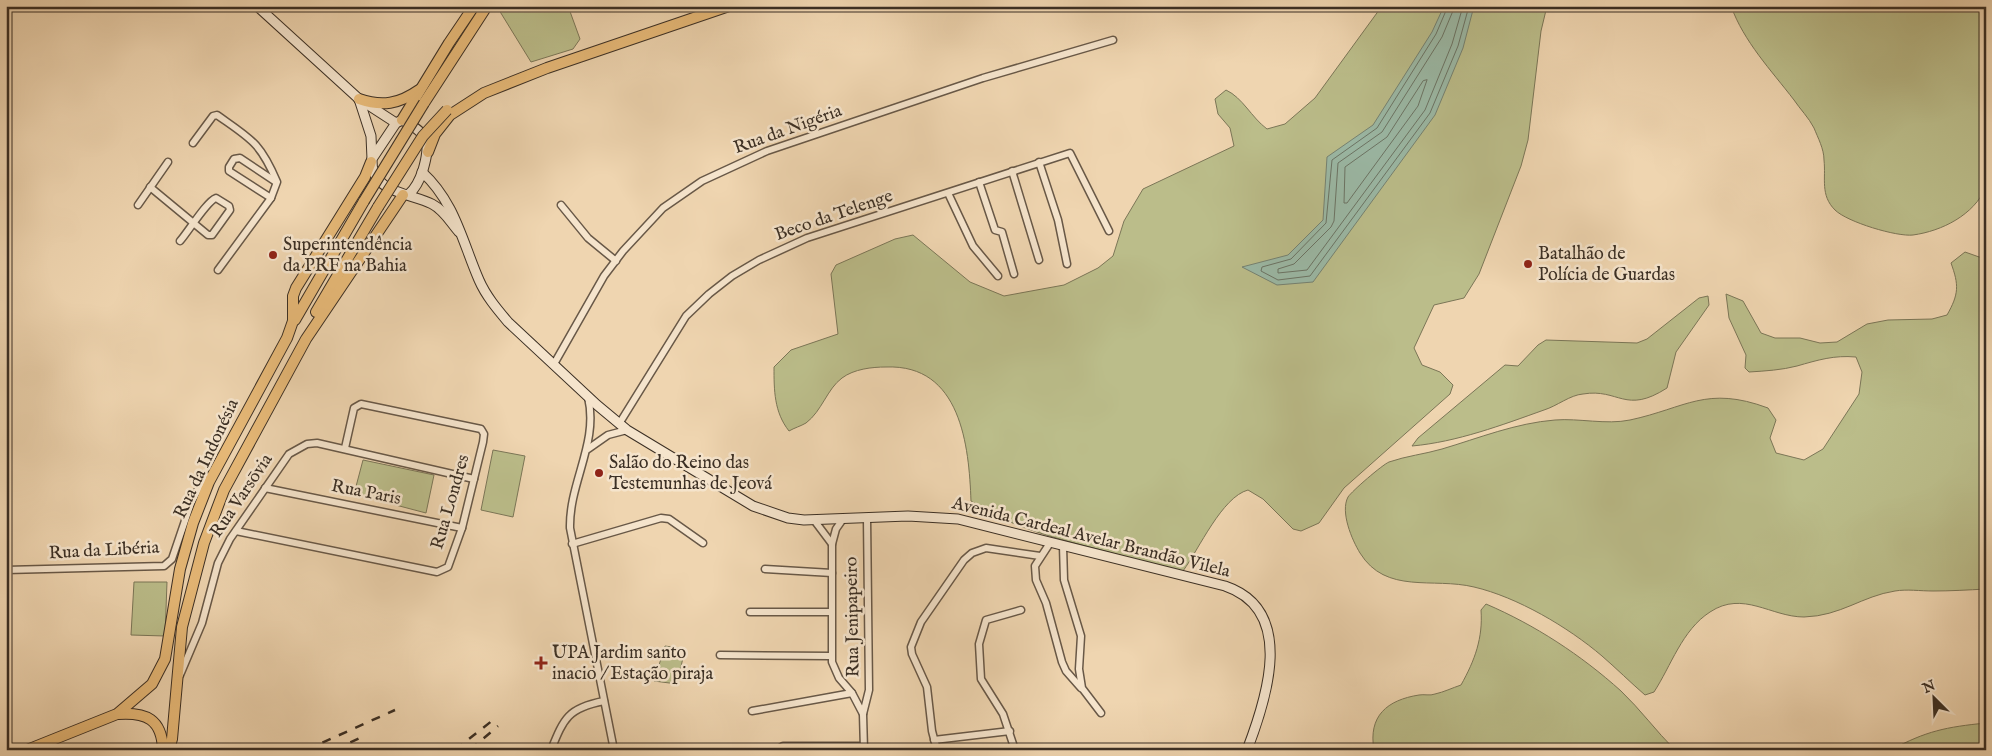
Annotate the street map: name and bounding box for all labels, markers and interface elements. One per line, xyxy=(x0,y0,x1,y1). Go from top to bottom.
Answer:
street label: Rua da Nigéria xyxy=(731,100,845,160)
street label: Beco da Telenge xyxy=(772,185,896,247)
place label: Superintendência da PRF na Bahia xyxy=(283,234,413,278)
place label: Batalhão de Polícia de Guardas xyxy=(1538,243,1675,287)
marker: Superintendência da PRF na Bahia xyxy=(267,249,279,261)
marker: Batalhão de Polícia de Guardas xyxy=(1522,258,1534,270)
street label: Rua da Indonésia xyxy=(169,395,245,522)
street label: Rua Varsōvia xyxy=(206,449,279,542)
street label: Rua Londres xyxy=(426,452,476,552)
place label: Salão do Reino das Testemunhas de Jeová xyxy=(609,452,772,496)
marker: Salão do Reino das Testemunhas de Jeová xyxy=(593,467,605,479)
street label: Rua Paris xyxy=(329,475,403,511)
street label: Avenida Cardeal Avelar Brandão Vilela xyxy=(949,492,1233,584)
street label: Rua da Libéria xyxy=(48,537,160,565)
street label: Rua Jenipapeiro xyxy=(840,556,866,678)
place label: UPA Jardim santo inacio / Estação piraja xyxy=(552,642,713,686)
marker: UPA Jardim santo inacio / Estação piraja xyxy=(534,656,548,670)
north arrow xyxy=(1910,674,1960,724)
text: N xyxy=(1919,676,1938,698)

